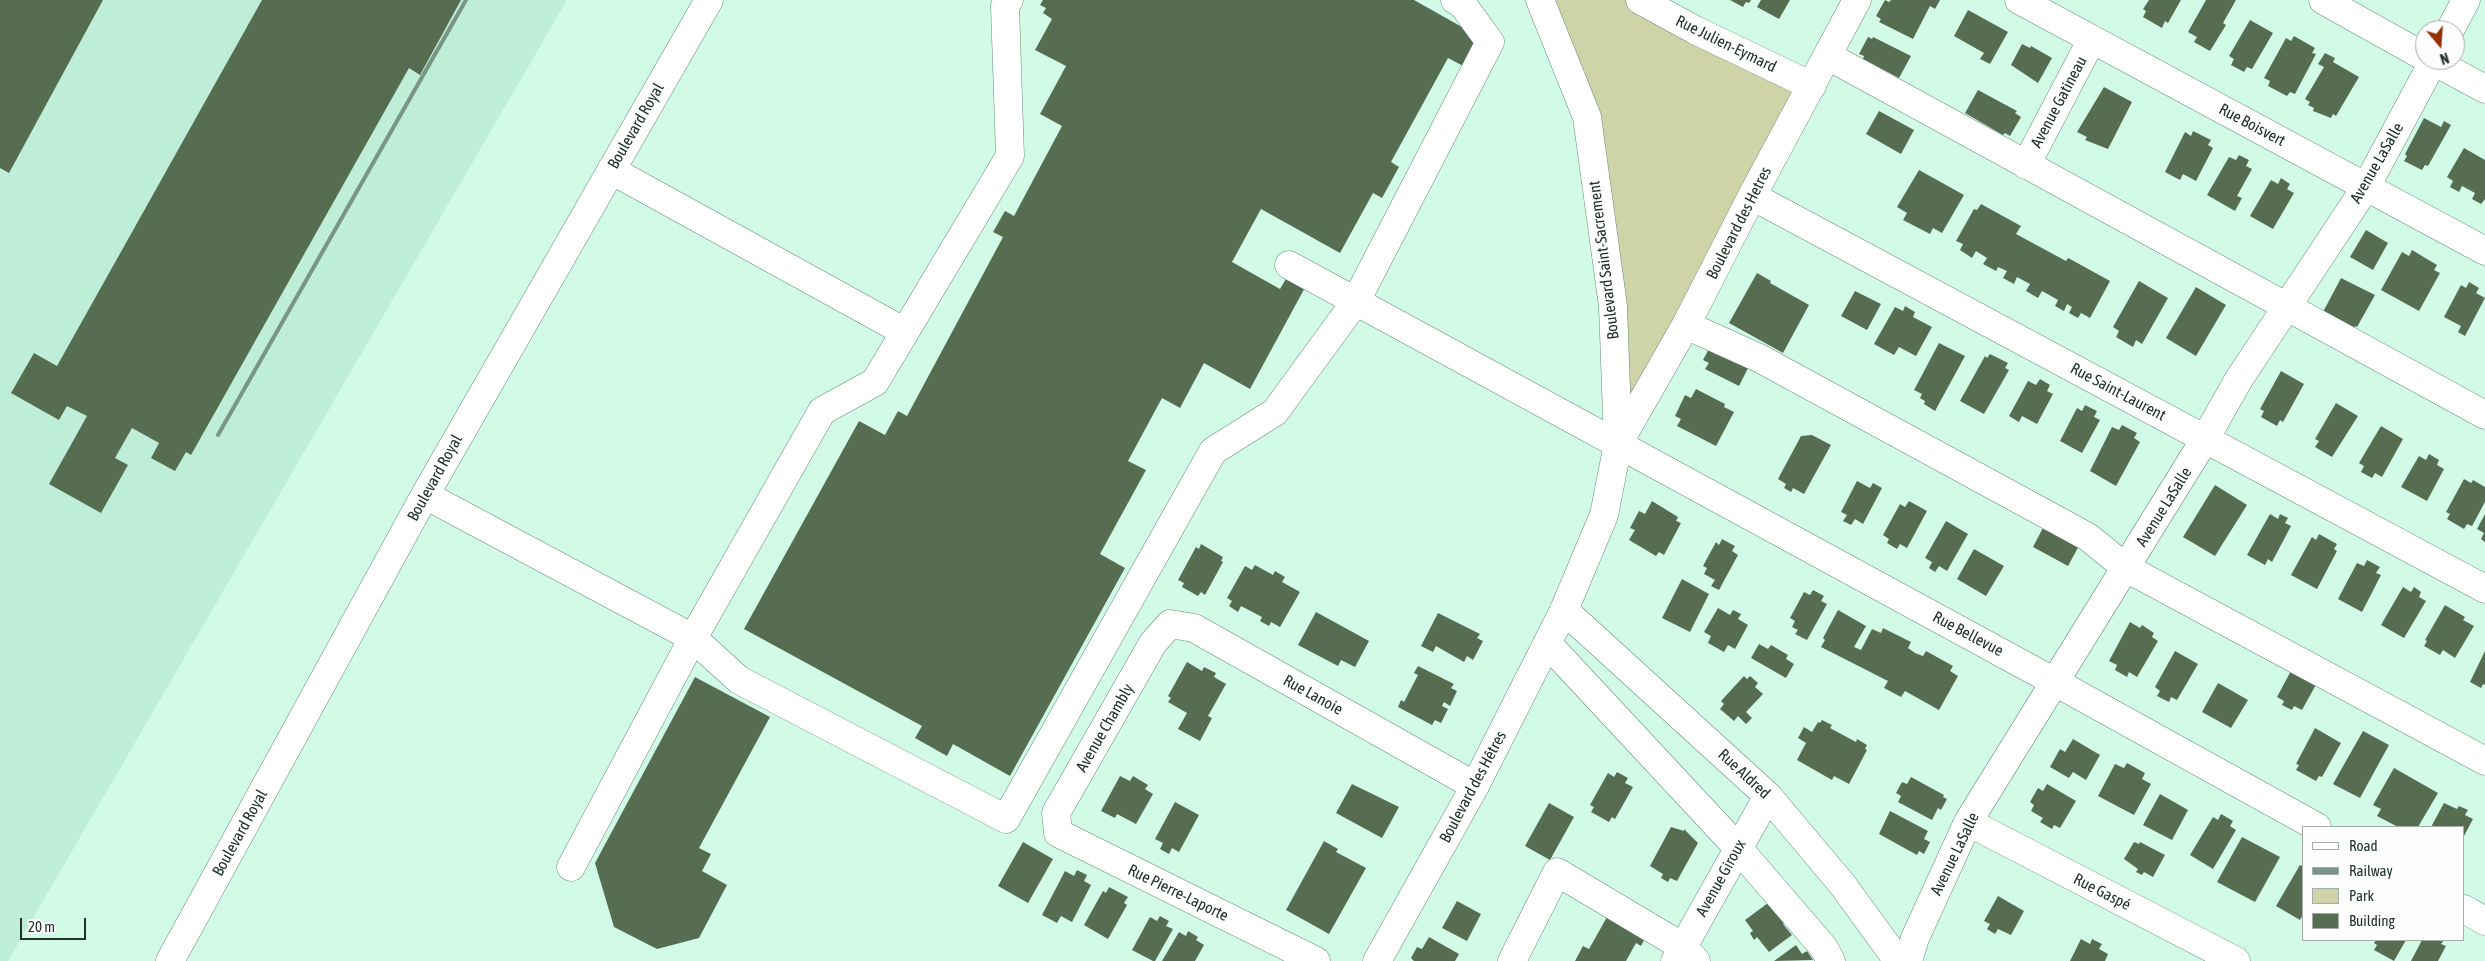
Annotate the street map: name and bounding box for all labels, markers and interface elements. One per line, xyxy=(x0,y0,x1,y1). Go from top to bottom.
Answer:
street label: Rue Julien-Eymard xyxy=(1673,11,1779,77)
north arrow xyxy=(2415,20,2465,70)
text: N xyxy=(2438,49,2451,67)
street label: Avenue Gatineau xyxy=(2027,53,2091,151)
street label: Boulevard Royal xyxy=(604,80,668,172)
street label: Rue Boisvert xyxy=(2215,100,2289,150)
street label: Avenue LaSalle xyxy=(2346,119,2408,207)
street label: Boulevard des Hetres xyxy=(1702,163,1776,283)
street label: Boulevard Saint-Sacrement xyxy=(1585,180,1623,340)
street label: Rue Saint-Laurent xyxy=(2067,359,2169,425)
street label: Boulevard Royal xyxy=(403,431,467,525)
street label: Avenue LaSalle xyxy=(2132,464,2196,550)
street label: Rue Bellevue xyxy=(1929,607,2007,661)
street label: Rue Lanoie xyxy=(1280,671,1346,719)
street label: Avenue Chambly xyxy=(1072,680,1138,776)
street label: Boulevard des Hêtres xyxy=(1435,728,1511,846)
street label: Rue Aldred xyxy=(1714,745,1774,803)
street label: Boulevard Royal xyxy=(208,786,272,880)
street label: Avenue LaSalle xyxy=(1927,809,1983,899)
legend xyxy=(2302,826,2465,941)
street label: Avenue Giroux xyxy=(1692,836,1750,920)
text: Road xyxy=(2349,837,2378,854)
street label: Rue Pierre-Laporte xyxy=(1125,860,1231,926)
text: Railway xyxy=(2349,862,2393,879)
street label: Rue Gaspé xyxy=(2070,869,2134,915)
text: Park xyxy=(2349,887,2374,904)
scale bar xyxy=(22,908,89,940)
text: Building xyxy=(2349,912,2395,929)
text: 20 m xyxy=(28,918,55,935)

